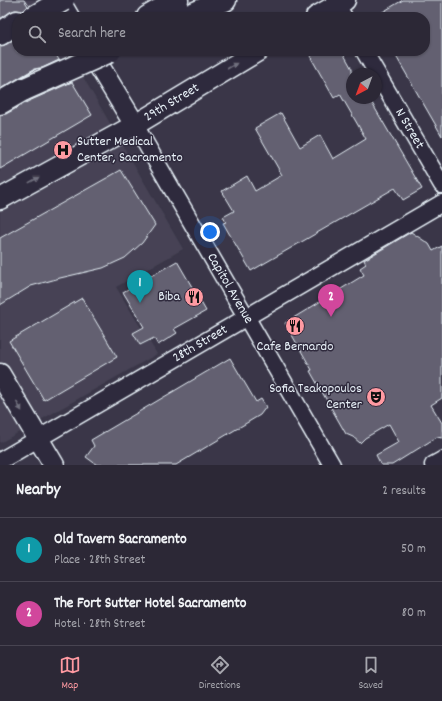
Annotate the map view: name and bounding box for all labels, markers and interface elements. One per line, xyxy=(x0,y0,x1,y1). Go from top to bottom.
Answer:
search box xyxy=(12,12,430,56)
icon: search xyxy=(26,23,48,45)
text: Search here xyxy=(58,23,126,45)
one-way arrow xyxy=(226,63,238,70)
north arrow xyxy=(346,68,382,104)
street label: 29th Street xyxy=(140,78,203,127)
street label: N Street xyxy=(390,105,429,153)
place label: Sutter Medical Center, Sacramento xyxy=(77,132,183,168)
hospital icon: Sutter Medical Center, Sacramento xyxy=(52,139,74,161)
one-way arrow xyxy=(28,177,40,183)
your location xyxy=(200,222,220,242)
street label: Capitol Avenue xyxy=(201,249,258,328)
pin: 1 xyxy=(127,270,153,303)
pin: 2 xyxy=(318,284,344,317)
restaurant icon: Biba xyxy=(183,286,205,308)
place label: Biba xyxy=(158,287,180,307)
restaurant icon: Cafe Bernardo xyxy=(284,315,306,337)
street label: 28th Street xyxy=(169,320,232,368)
place label: Cafe Bernardo xyxy=(257,337,333,357)
place label: Sofia Tsakopoulos Center xyxy=(269,379,363,415)
theatre icon: Sofia Tsakopoulos Center xyxy=(365,386,387,408)
one-way arrow xyxy=(15,400,22,412)
text: Nearby xyxy=(16,479,60,503)
text: 2 results xyxy=(382,482,426,501)
text: Old Tavern Sacramento xyxy=(54,529,187,551)
text: 1 xyxy=(28,540,30,559)
text: 50 m xyxy=(401,540,426,559)
text: Place · 28th Street xyxy=(54,551,145,570)
text: The Fort Sutter Hotel Sacramento xyxy=(54,593,246,615)
text: 2 xyxy=(26,604,32,623)
text: 80 m xyxy=(402,604,426,623)
text: Hotel · 28th Street xyxy=(54,615,145,634)
tab: Map xyxy=(59,654,81,694)
tab: Directions xyxy=(199,654,241,694)
tab: Saved xyxy=(358,654,383,694)

